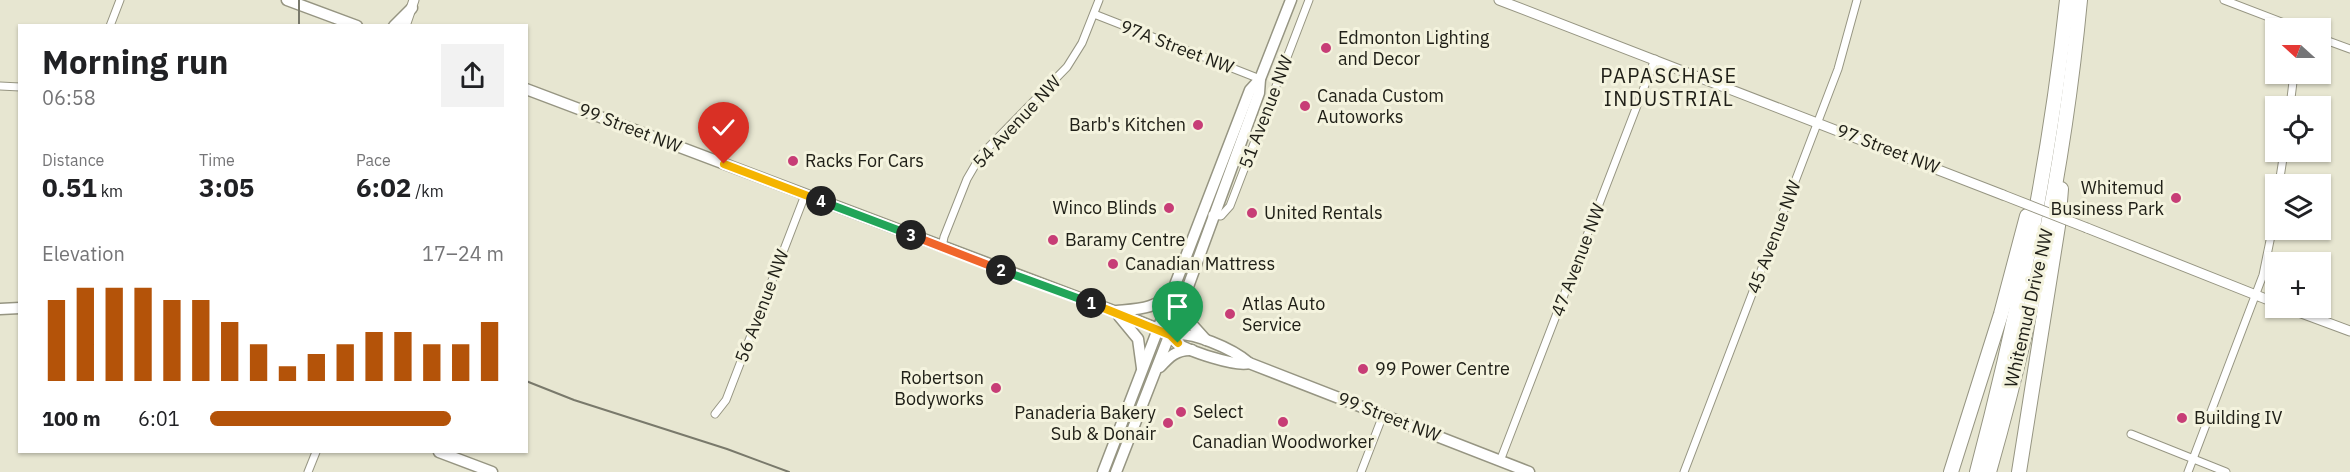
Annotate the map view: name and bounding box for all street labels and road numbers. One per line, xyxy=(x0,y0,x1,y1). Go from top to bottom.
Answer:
street label: 97A Street NW xyxy=(1117,14,1237,79)
street label: 51 Avenue NW xyxy=(1233,52,1298,171)
street label: 54 Avenue NW xyxy=(968,70,1066,173)
street label: 99 Street NW xyxy=(576,97,685,158)
street label: 97 Street NW xyxy=(1834,118,1943,179)
street label: 45 Avenue NW xyxy=(1741,177,1806,296)
street label: 47 Avenue NW xyxy=(1545,200,1610,319)
street label: Whitemud Drive NW xyxy=(1999,226,2058,390)
street label: 56 Avenue NW xyxy=(729,246,794,365)
street label: 99 Street NW xyxy=(1335,386,1444,447)

